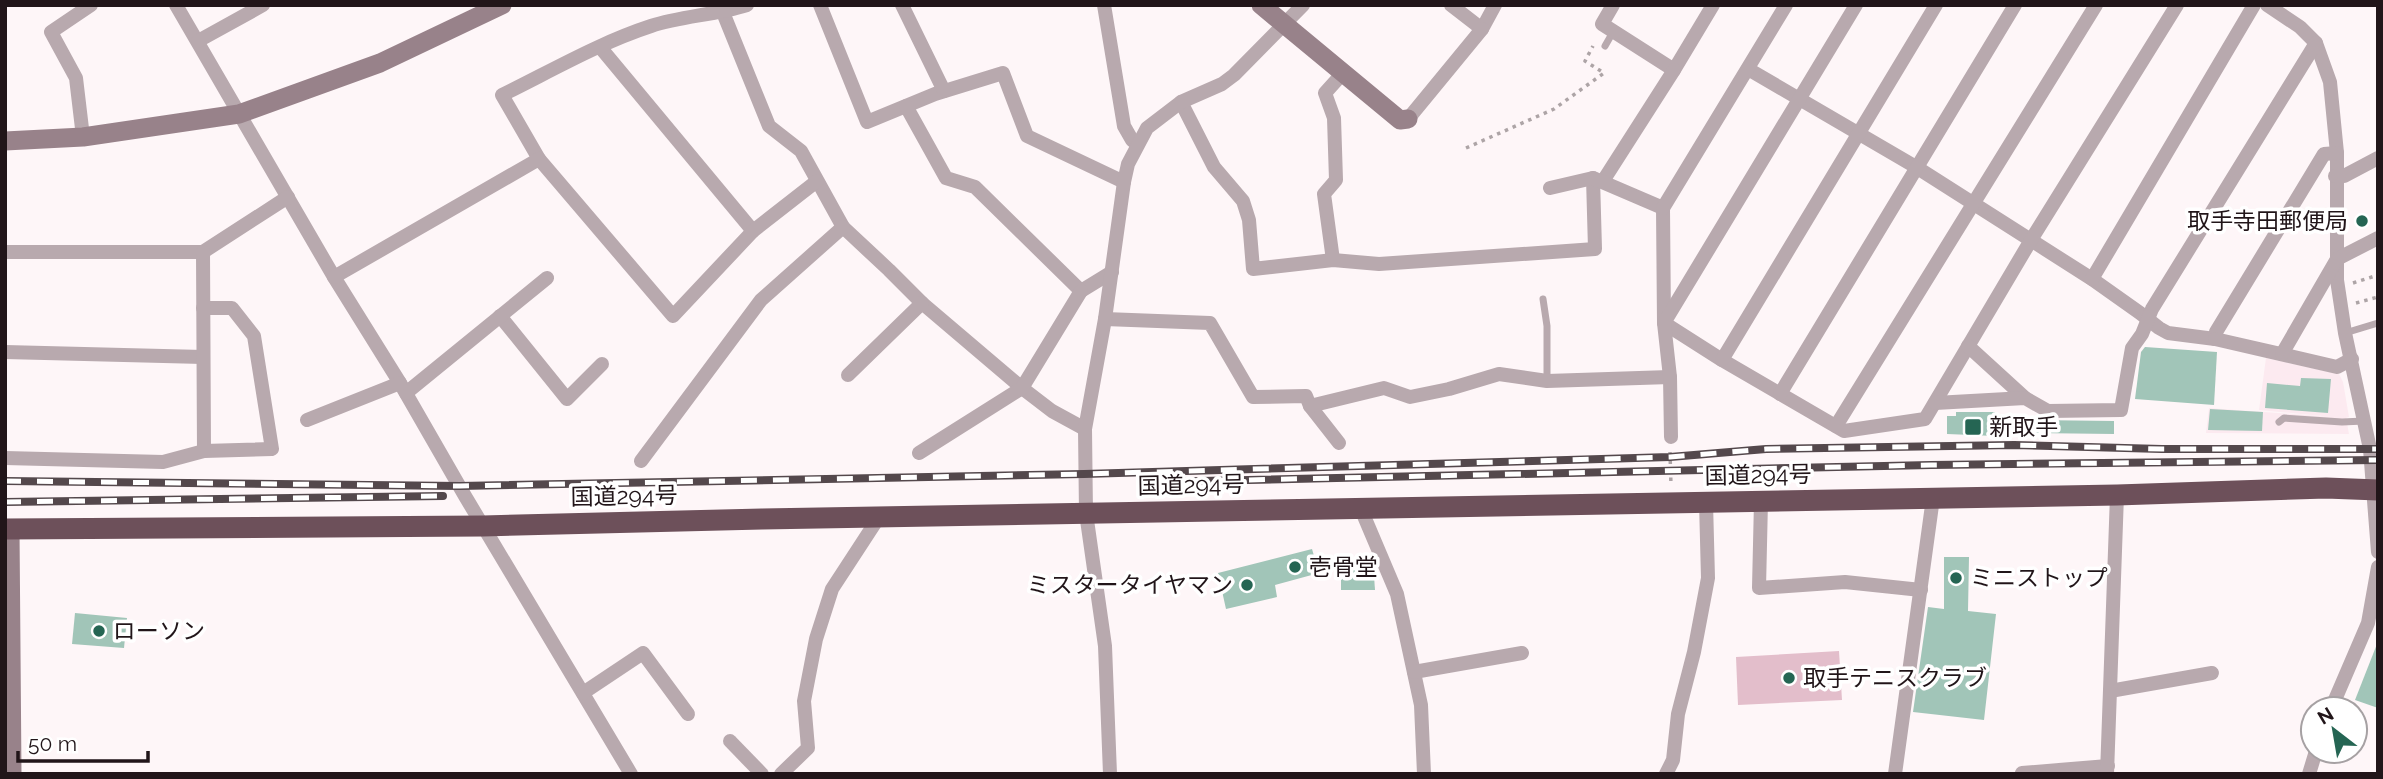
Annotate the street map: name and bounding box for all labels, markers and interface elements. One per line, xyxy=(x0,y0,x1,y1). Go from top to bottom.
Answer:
place label: 取手寺田郵便局 xyxy=(2187,207,2348,234)
marker: 取手寺田郵便局 xyxy=(2354,213,2370,229)
place label: 新取手 xyxy=(1989,413,2058,440)
marker: 新取手 xyxy=(1963,417,1983,437)
street label: 国道294号 xyxy=(1704,460,1812,489)
street label: 国道294号 xyxy=(1137,470,1245,499)
street label: 国道294号 xyxy=(570,481,678,510)
place label: 壱骨堂 xyxy=(1309,553,1378,580)
marker: 壱骨堂 xyxy=(1287,559,1303,575)
place label: ミニストップ xyxy=(1970,564,2108,591)
marker: ミニストップ xyxy=(1948,570,1964,586)
place label: ミスタータイヤマン xyxy=(1027,571,1233,598)
marker: ミスタータイヤマン xyxy=(1239,577,1255,593)
place label: ローソン xyxy=(113,617,205,644)
marker: ローソン xyxy=(91,623,107,639)
place label: 取手テニスクラブ xyxy=(1803,664,1987,691)
marker: 取手テニスクラブ xyxy=(1781,670,1797,686)
north arrow xyxy=(2299,695,2369,765)
text: N xyxy=(2313,702,2337,729)
scale bar xyxy=(18,720,147,764)
text: 50 m xyxy=(28,731,77,756)

